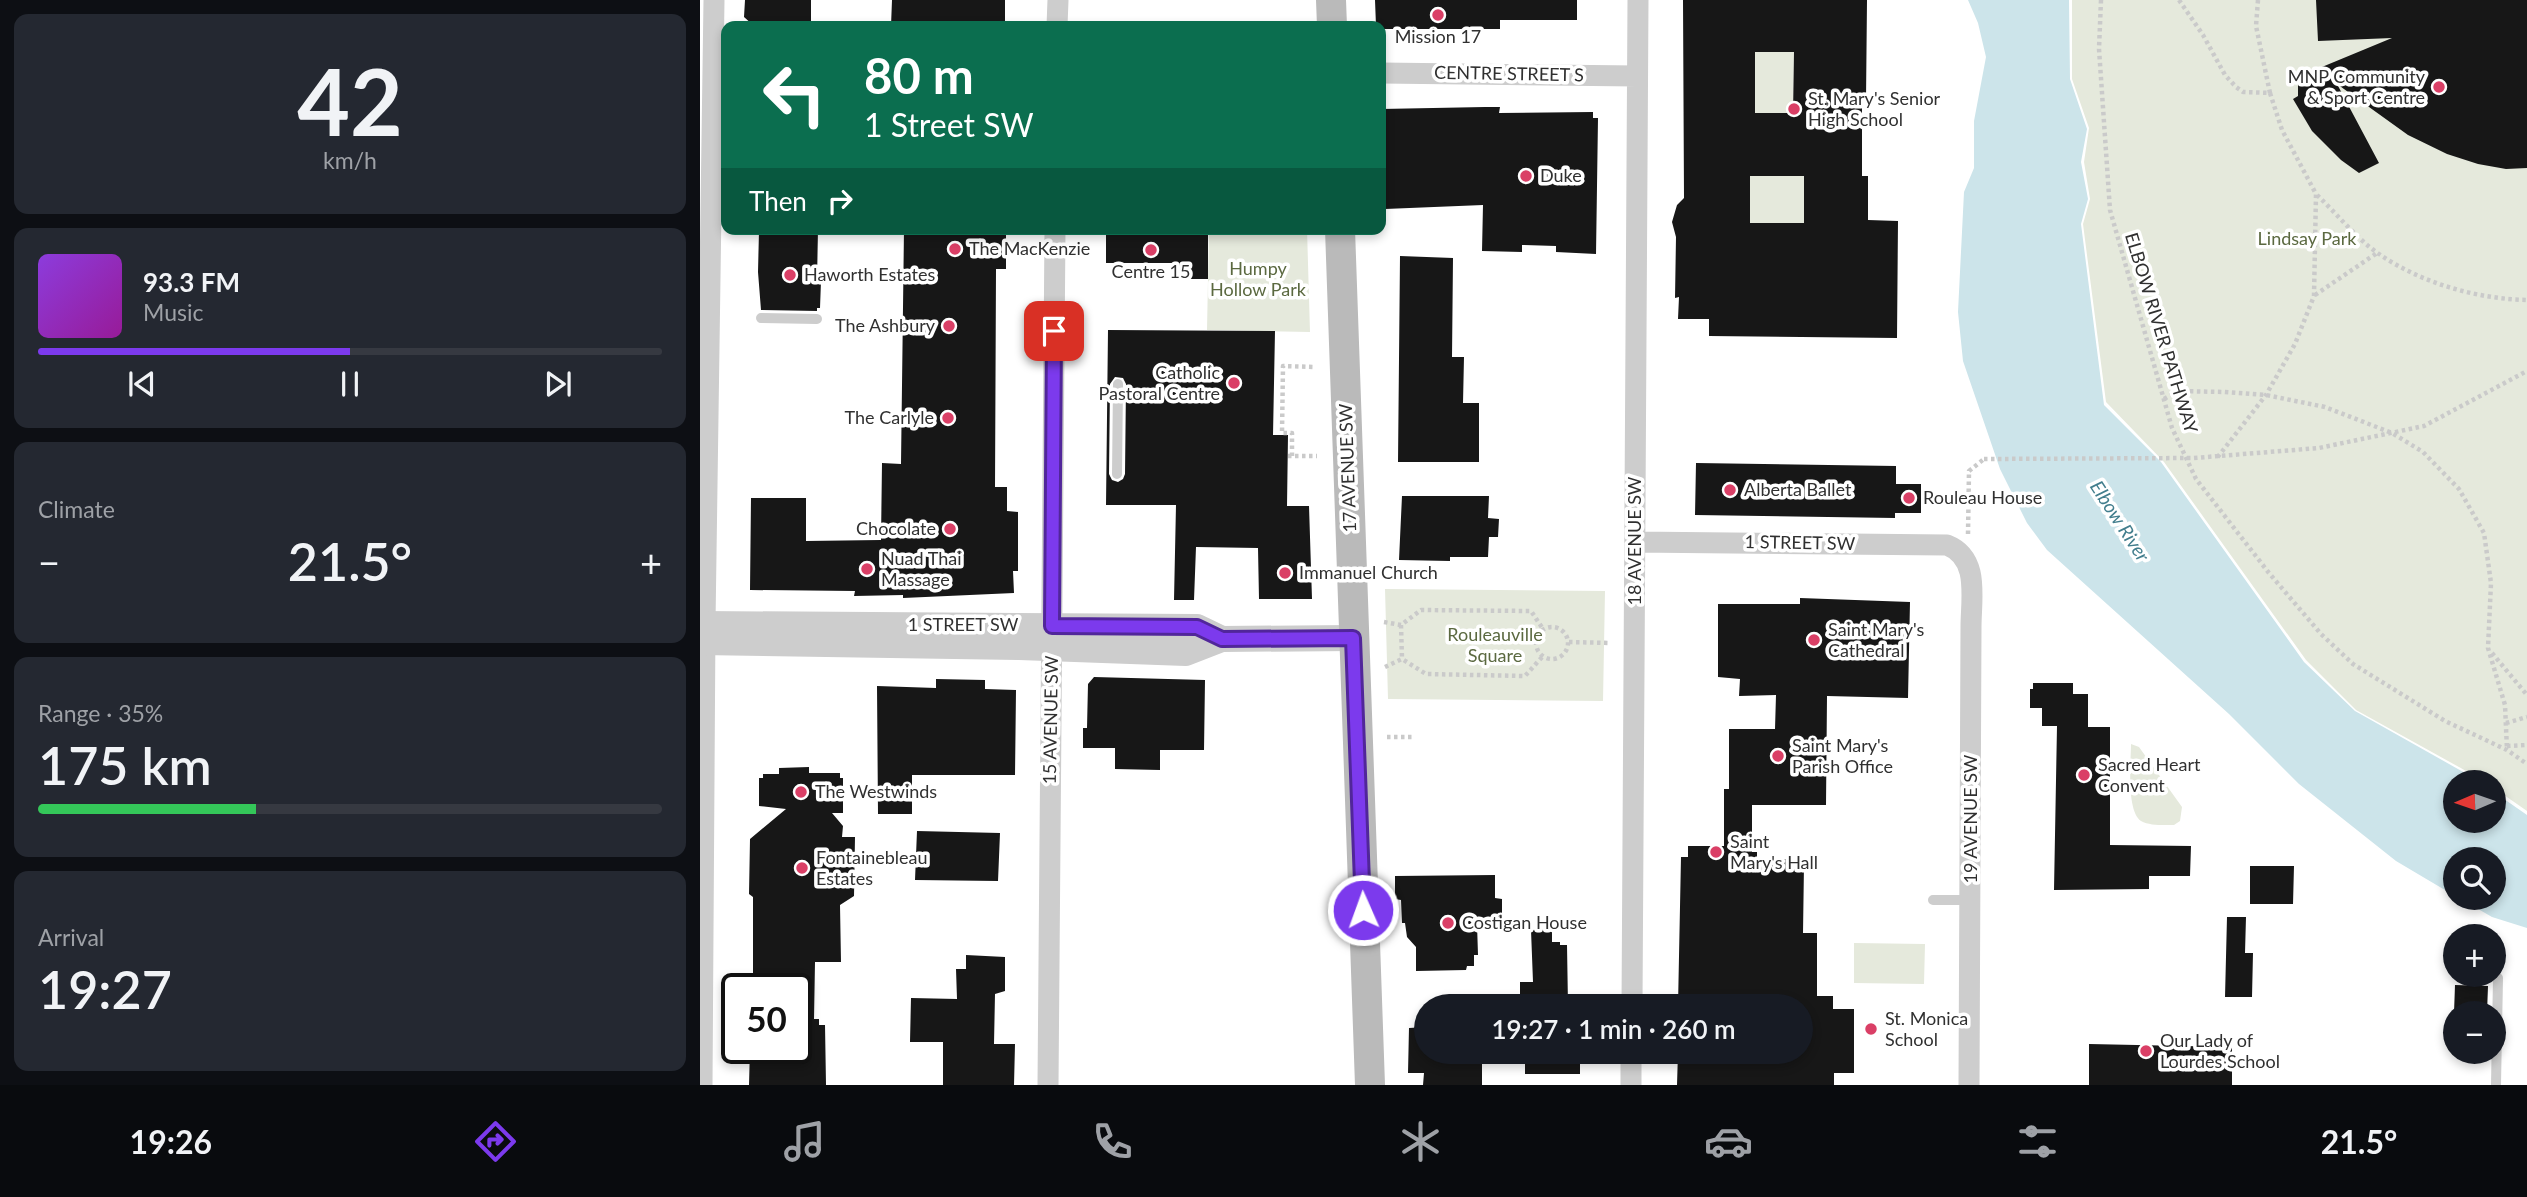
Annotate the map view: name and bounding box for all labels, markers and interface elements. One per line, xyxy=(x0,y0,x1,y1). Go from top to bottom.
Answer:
marker: Mission 17 xyxy=(1430,7,1446,23)
place label: Mission 17 xyxy=(1395,25,1481,47)
text: 42 xyxy=(297,46,403,155)
text: 80 m xyxy=(864,46,974,104)
icon: left xyxy=(749,49,840,140)
street label: CENTRE STREET S xyxy=(1434,61,1584,85)
place label: MNP Community & Sport Centre xyxy=(2288,65,2426,108)
marker: MNP Community & Sport Centre xyxy=(2431,79,2447,95)
place label: St. Mary's Senior High School xyxy=(1808,87,1941,130)
marker: St. Mary's Senior High School xyxy=(1786,101,1802,117)
text: 1 Street SW xyxy=(864,105,1034,144)
text: km/h xyxy=(323,146,377,174)
place label: Duke xyxy=(1540,164,1582,186)
marker: Duke xyxy=(1518,168,1534,184)
icon: right xyxy=(821,182,859,220)
text: Then xyxy=(749,185,807,217)
park label: Lindsay Park xyxy=(2258,227,2357,249)
street label: ELBOW RIVER PATHWAY xyxy=(2121,230,2203,436)
place label: The MacKenzie xyxy=(969,237,1090,259)
marker: The MacKenzie xyxy=(947,241,963,257)
marker: Centre 15 xyxy=(1143,242,1159,258)
park label: Humpy Hollow Park xyxy=(1210,257,1307,300)
place label: Centre 15 xyxy=(1112,260,1190,282)
place label: Haworth Estates xyxy=(804,263,935,285)
text: 93.3 FM xyxy=(143,266,240,298)
marker: Haworth Estates xyxy=(782,267,798,283)
text: Music xyxy=(143,298,203,326)
pin xyxy=(1024,301,1084,361)
icon: arrive xyxy=(1035,312,1073,350)
place label: The Ashbury xyxy=(835,314,936,336)
marker: The Ashbury xyxy=(941,318,957,334)
place label: Catholic Pastoral Centre xyxy=(1099,361,1220,404)
icon: previous xyxy=(123,365,161,403)
icon: pause xyxy=(331,365,369,403)
icon: next xyxy=(539,365,577,403)
marker: Catholic Pastoral Centre xyxy=(1226,375,1242,391)
street label: 17 AVENUE SW xyxy=(1334,403,1360,533)
place label: The Carlyle xyxy=(845,406,934,428)
marker: The Carlyle xyxy=(940,410,956,426)
street label: 18 AVENUE SW xyxy=(1623,476,1645,606)
water label: Elbow River xyxy=(2086,476,2155,566)
place label: Alberta Ballet xyxy=(1744,478,1852,500)
marker: Alberta Ballet xyxy=(1722,482,1738,498)
place label: Rouleau House xyxy=(1923,486,2042,508)
marker: Rouleau House xyxy=(1901,490,1917,506)
text: Climate xyxy=(38,495,115,523)
place label: Chocolate xyxy=(856,517,936,539)
marker: Chocolate xyxy=(942,521,958,537)
text: 21.5° xyxy=(288,530,412,592)
street label: 1 STREET SW xyxy=(1745,530,1856,554)
text: − xyxy=(38,539,60,585)
text: + xyxy=(640,539,662,585)
place label: Nuad Thai Massage xyxy=(881,547,962,590)
marker: Nuad Thai Massage xyxy=(859,561,875,577)
place label: Immanuel Church xyxy=(1299,561,1438,583)
marker: Immanuel Church xyxy=(1277,565,1293,581)
street label: 1 STREET SW xyxy=(908,613,1019,635)
place label: Saint Mary's Cathedral xyxy=(1828,618,1925,661)
park label: Rouleauville Square xyxy=(1447,623,1543,666)
marker: Saint Mary's Cathedral xyxy=(1806,632,1822,648)
street label: 15 AVENUE SW xyxy=(1038,655,1062,785)
text: Range · 35% xyxy=(38,699,163,727)
text: 175 km xyxy=(38,734,212,796)
place label: Saint Mary's Parish Office xyxy=(1792,734,1893,777)
marker: Saint Mary's Parish Office xyxy=(1770,748,1786,764)
place label: Sacred Heart Convent xyxy=(2098,753,2201,796)
street label: 19 AVENUE SW xyxy=(1959,754,1981,884)
marker: Sacred Heart Convent xyxy=(2076,767,2092,783)
north arrow xyxy=(2443,770,2506,833)
map controls xyxy=(2443,770,2506,1064)
place label: The Westwinds xyxy=(815,780,937,802)
marker: The Westwinds xyxy=(793,784,809,800)
place label: Saint Mary's Hall xyxy=(1730,830,1818,873)
marker: Saint Mary's Hall xyxy=(1708,844,1724,860)
place label: Fontainebleau Estates xyxy=(816,846,928,889)
button: search xyxy=(2443,847,2506,910)
marker: Fontainebleau Estates xyxy=(794,860,810,876)
position arrow xyxy=(1326,873,1400,947)
place label: Costigan House xyxy=(1462,911,1587,933)
marker: Costigan House xyxy=(1440,915,1456,931)
text: Arrival xyxy=(38,923,104,951)
button: + xyxy=(2443,924,2506,987)
text: 19:27 xyxy=(38,958,172,1020)
speed limit sign: 50 xyxy=(721,973,812,1064)
button: − xyxy=(2443,1001,2506,1064)
place label: St. Monica School xyxy=(1885,1007,1968,1050)
text: 19:27 · 1 min · 260 m xyxy=(1491,1013,1736,1045)
marker: St. Monica School xyxy=(1863,1021,1879,1037)
place label: Our Lady of Lourdes School xyxy=(2160,1029,2280,1072)
marker: Our Lady of Lourdes School xyxy=(2138,1043,2154,1059)
icon: directions xyxy=(471,1117,520,1166)
icon: music xyxy=(780,1117,829,1166)
icon: phone xyxy=(1088,1117,1137,1166)
icon: climate xyxy=(1396,1117,1445,1166)
icon: car xyxy=(1704,1117,1753,1166)
icon: filters xyxy=(2013,1117,2062,1166)
text: 19:26 xyxy=(130,1122,212,1161)
text: 21.5° xyxy=(2321,1122,2397,1161)

